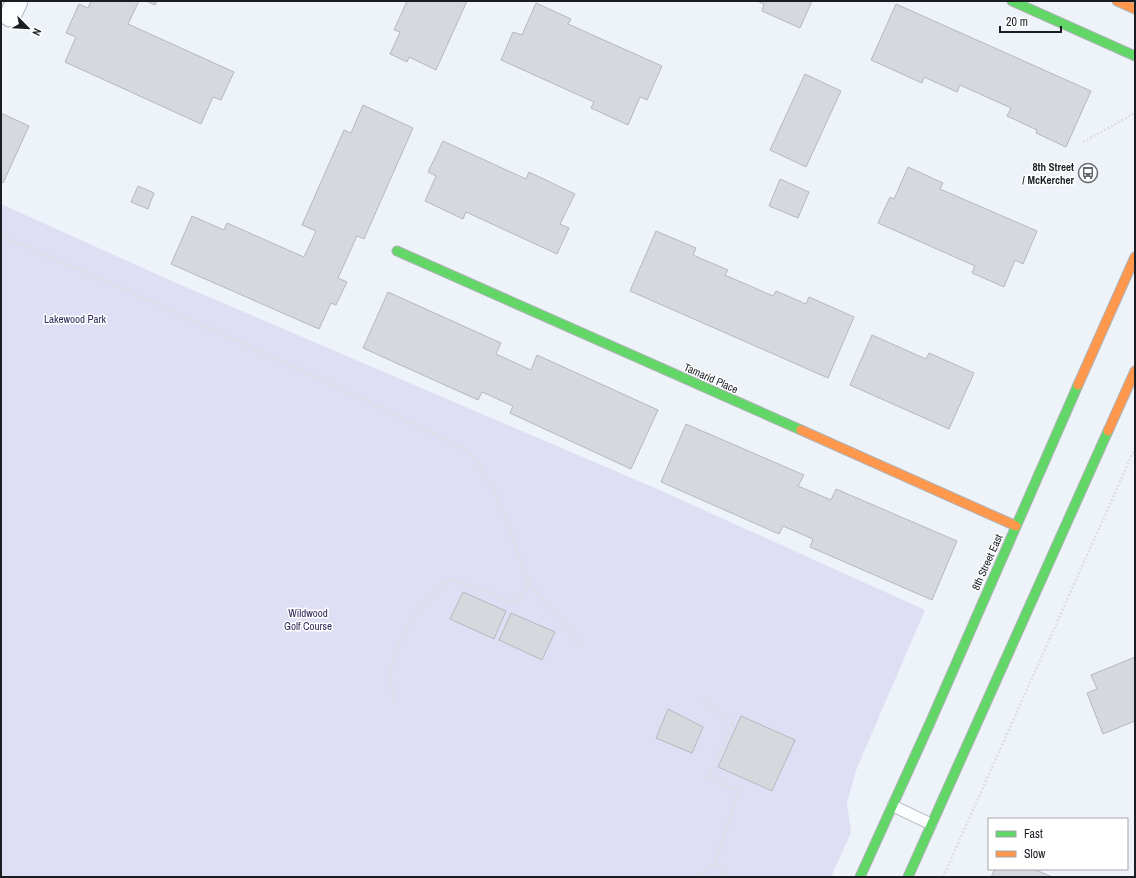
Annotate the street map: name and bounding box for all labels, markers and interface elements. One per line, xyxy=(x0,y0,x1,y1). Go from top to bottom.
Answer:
north arrow xyxy=(8,8,48,48)
scale bar xyxy=(1000,8,1061,34)
text: 20 m xyxy=(1006,14,1028,30)
text: N xyxy=(29,26,45,38)
place label: 8th Street / McKercher xyxy=(1022,160,1074,187)
bus stop icon: 8th Street / McKercher xyxy=(1077,162,1099,184)
park label: Lakewood Park xyxy=(44,312,107,326)
street label: Tamarid Place xyxy=(682,360,740,396)
street label: 8th Street East xyxy=(968,531,1006,592)
park label: Wildwood Golf Course xyxy=(284,606,332,633)
legend xyxy=(988,818,1128,870)
text: Fast xyxy=(1024,826,1043,842)
text: Slow xyxy=(1024,846,1046,862)

